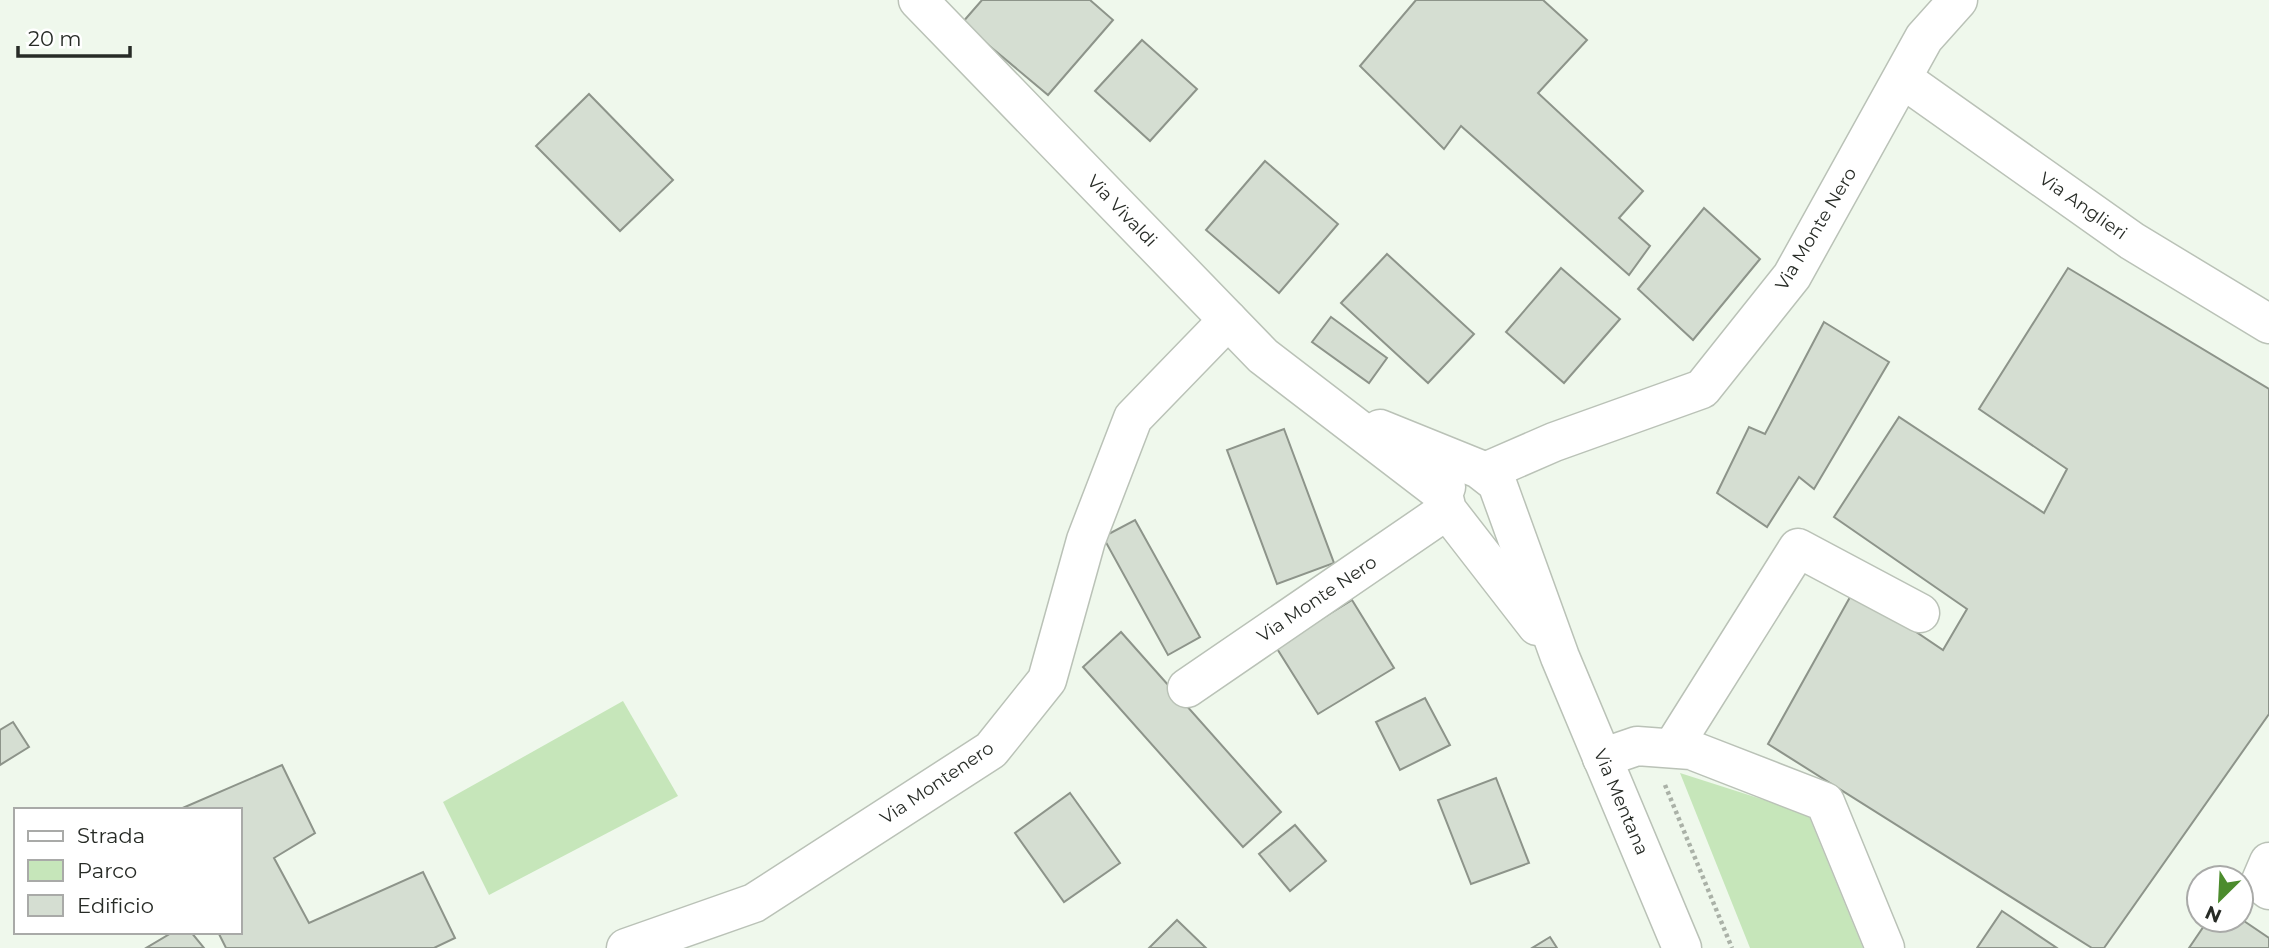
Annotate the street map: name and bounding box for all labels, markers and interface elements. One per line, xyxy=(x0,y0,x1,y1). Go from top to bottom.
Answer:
scale bar xyxy=(18,14,130,58)
text: 20 m xyxy=(28,26,82,51)
street label: Via Monte Nero xyxy=(1771,164,1861,294)
street label: Via Anglieri xyxy=(2035,168,2131,244)
street label: Via Vivaldi xyxy=(1082,170,1162,252)
street label: Via Monte Nero xyxy=(1253,551,1381,647)
street label: Via Montenero xyxy=(876,737,998,829)
street label: Via Mentana xyxy=(1589,746,1653,858)
legend xyxy=(14,808,242,934)
text: Strada xyxy=(77,823,145,848)
text: Parco xyxy=(77,858,137,883)
north arrow xyxy=(2185,864,2255,934)
text: Edificio xyxy=(77,893,154,918)
text: N xyxy=(2202,900,2225,928)

